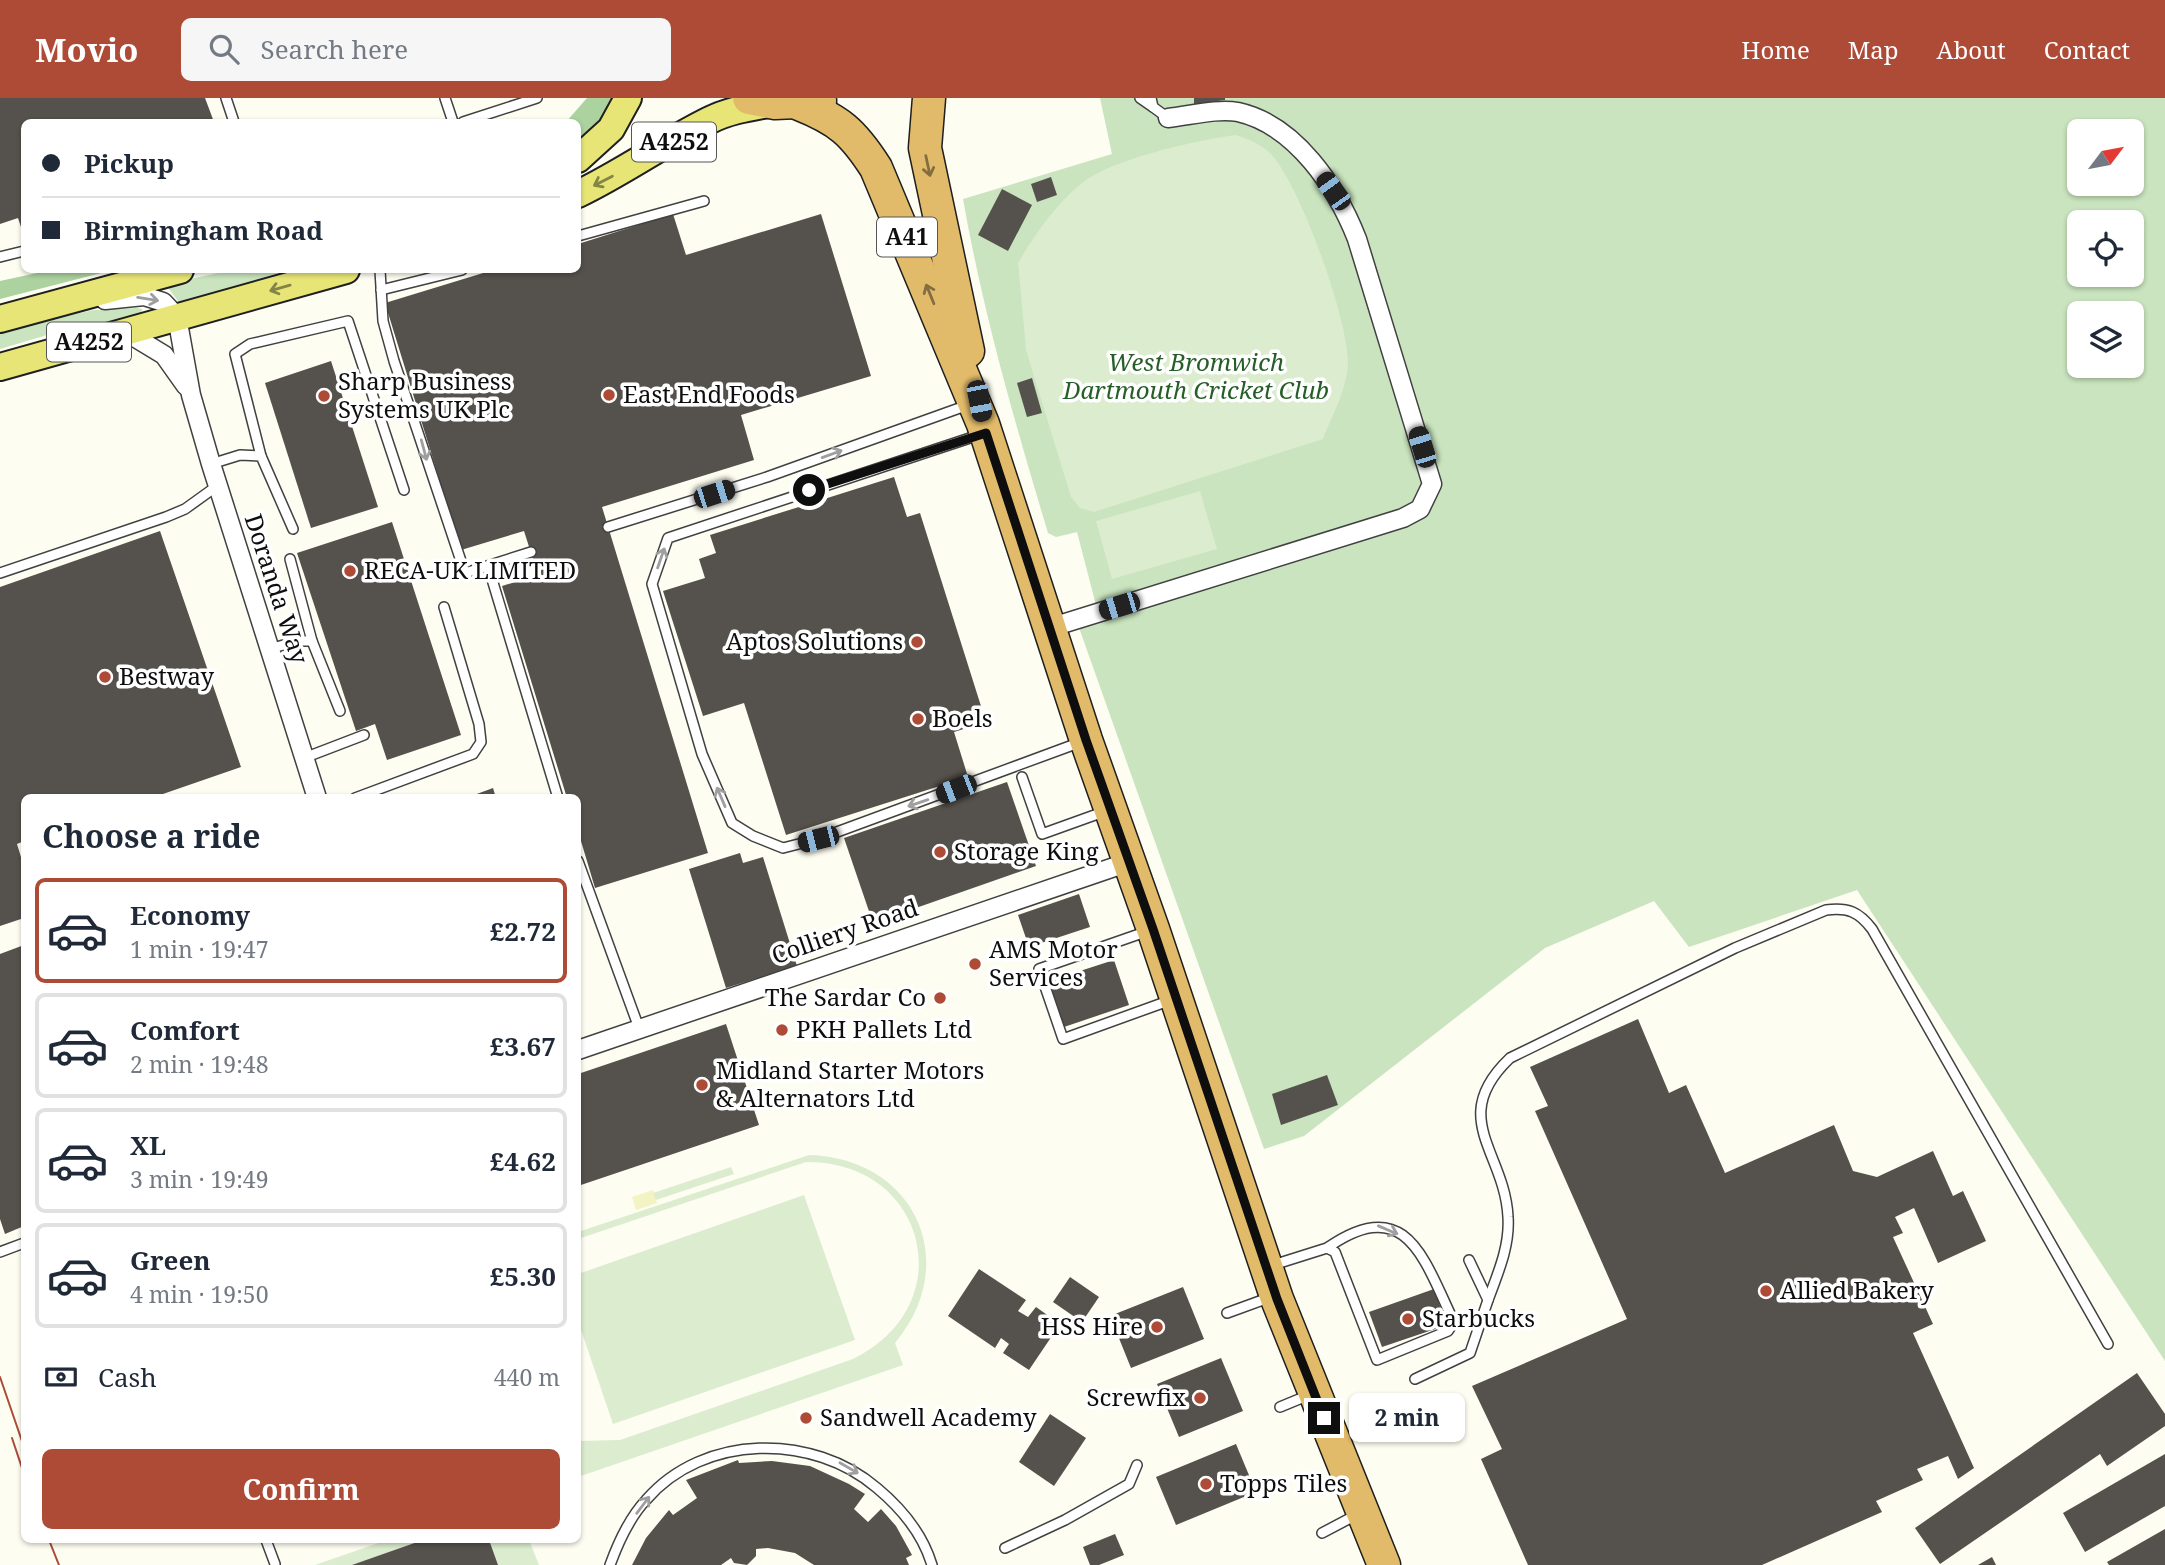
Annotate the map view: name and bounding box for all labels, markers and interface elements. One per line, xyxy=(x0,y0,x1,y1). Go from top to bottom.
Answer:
search box xyxy=(181,18,671,81)
text: Movio xyxy=(35,27,139,72)
icon: search xyxy=(205,30,243,68)
text: Search here xyxy=(261,31,408,67)
text: Home xyxy=(1741,33,1810,66)
text: Map xyxy=(1848,33,1899,66)
text: About xyxy=(1937,33,2006,66)
text: Contact xyxy=(2044,33,2130,66)
north arrow xyxy=(2067,119,2144,196)
map controls xyxy=(2067,119,2144,378)
road number: A4252 xyxy=(632,122,716,162)
text: Pickup xyxy=(84,145,174,181)
one-way arrow xyxy=(922,154,936,177)
car xyxy=(1313,168,1354,214)
one-way arrow xyxy=(593,175,614,189)
button: locate xyxy=(2067,210,2144,287)
text: Birmingham Road xyxy=(84,212,323,248)
road number: A41 xyxy=(877,218,937,256)
one-way arrow xyxy=(270,282,292,295)
one-way arrow xyxy=(923,284,936,305)
one-way arrow xyxy=(136,293,158,306)
button: layers xyxy=(2067,301,2144,378)
road number: A4252 xyxy=(47,322,131,362)
park label: West Bromwich Dartmouth Cricket Club xyxy=(1062,345,1329,406)
place label: Sharp Business Systems UK Plc xyxy=(338,364,512,425)
place label: East End Foods xyxy=(623,377,795,410)
car xyxy=(965,378,994,424)
marker: East End Foods xyxy=(601,387,617,403)
marker: Sharp Business Systems UK Plc xyxy=(316,388,332,404)
car xyxy=(1406,424,1439,470)
one-way arrow xyxy=(418,439,431,461)
one-way arrow xyxy=(820,447,842,459)
route start xyxy=(793,474,825,506)
car xyxy=(691,478,738,510)
street label: Doranda Way xyxy=(238,509,317,668)
one-way arrow xyxy=(656,547,668,569)
place label: RECA-UK LIMITED xyxy=(364,553,576,586)
marker: RECA-UK LIMITED xyxy=(342,563,358,579)
car xyxy=(1096,590,1143,622)
place label: Aptos Solutions xyxy=(726,624,903,657)
marker: Aptos Solutions xyxy=(909,634,925,650)
place label: Bestway xyxy=(119,659,215,692)
marker: Bestway xyxy=(97,669,113,685)
place label: Boels xyxy=(932,701,993,734)
marker: Boels xyxy=(910,711,926,727)
car xyxy=(933,772,980,806)
one-way arrow xyxy=(714,787,727,808)
one-way arrow xyxy=(907,798,929,810)
text: Choose a ride xyxy=(42,814,261,857)
car xyxy=(796,824,841,854)
place label: Storage King xyxy=(954,834,1099,867)
marker: Storage King xyxy=(932,844,948,860)
street label: Colliery Road xyxy=(767,890,922,971)
text: Economy xyxy=(130,897,250,933)
icon: car xyxy=(46,899,109,962)
text: £2.72 xyxy=(490,913,556,949)
place label: AMS Motor Services xyxy=(989,932,1118,993)
text: 1 min · 19:47 xyxy=(130,933,268,965)
marker: AMS Motor Services xyxy=(967,956,983,972)
place label: The Sardar Co xyxy=(765,980,926,1013)
marker: The Sardar Co xyxy=(932,990,948,1006)
text: Comfort xyxy=(130,1012,240,1048)
place label: PKH Pallets Ltd xyxy=(796,1012,972,1045)
icon: car xyxy=(46,1014,109,1077)
marker: PKH Pallets Ltd xyxy=(774,1022,790,1038)
text: £3.67 xyxy=(490,1028,556,1064)
text: 2 min · 19:48 xyxy=(130,1048,268,1080)
place label: Midland Starter Motors & Alternators Ltd xyxy=(716,1053,984,1114)
marker: Midland Starter Motors & Alternators Ltd xyxy=(694,1077,710,1093)
text: XL xyxy=(130,1127,166,1163)
icon: car xyxy=(46,1129,109,1192)
text: £4.62 xyxy=(490,1143,556,1179)
text: 3 min · 19:49 xyxy=(130,1163,268,1195)
one-way arrow xyxy=(1377,1224,1398,1237)
text: Green xyxy=(130,1242,211,1278)
icon: car xyxy=(46,1244,109,1307)
text: £5.30 xyxy=(490,1258,556,1294)
place label: Allied Bakery xyxy=(1780,1273,1934,1306)
text: 4 min · 19:50 xyxy=(130,1278,268,1310)
marker: Allied Bakery xyxy=(1758,1283,1774,1299)
place label: Starbucks xyxy=(1422,1301,1535,1334)
place label: HSS Hire xyxy=(1041,1309,1143,1342)
marker: Starbucks xyxy=(1400,1311,1416,1327)
marker: HSS Hire xyxy=(1149,1319,1165,1335)
icon: cash xyxy=(42,1358,80,1396)
text: Cash xyxy=(98,1359,157,1395)
text: 440 m xyxy=(494,1361,560,1393)
place label: Screwfix xyxy=(1087,1380,1186,1413)
marker: Screwfix xyxy=(1192,1390,1208,1406)
callout: 2 min xyxy=(1348,1394,1464,1442)
place label: Sandwell Academy xyxy=(820,1400,1037,1433)
text: 2 min xyxy=(1374,1401,1440,1433)
route end xyxy=(1308,1402,1340,1434)
marker: Sandwell Academy xyxy=(798,1410,814,1426)
button: Confirm xyxy=(42,1449,560,1529)
one-way arrow xyxy=(838,1462,859,1475)
place label: Topps Tiles xyxy=(1220,1466,1347,1499)
marker: Topps Tiles xyxy=(1198,1476,1214,1492)
one-way arrow xyxy=(635,1496,650,1515)

